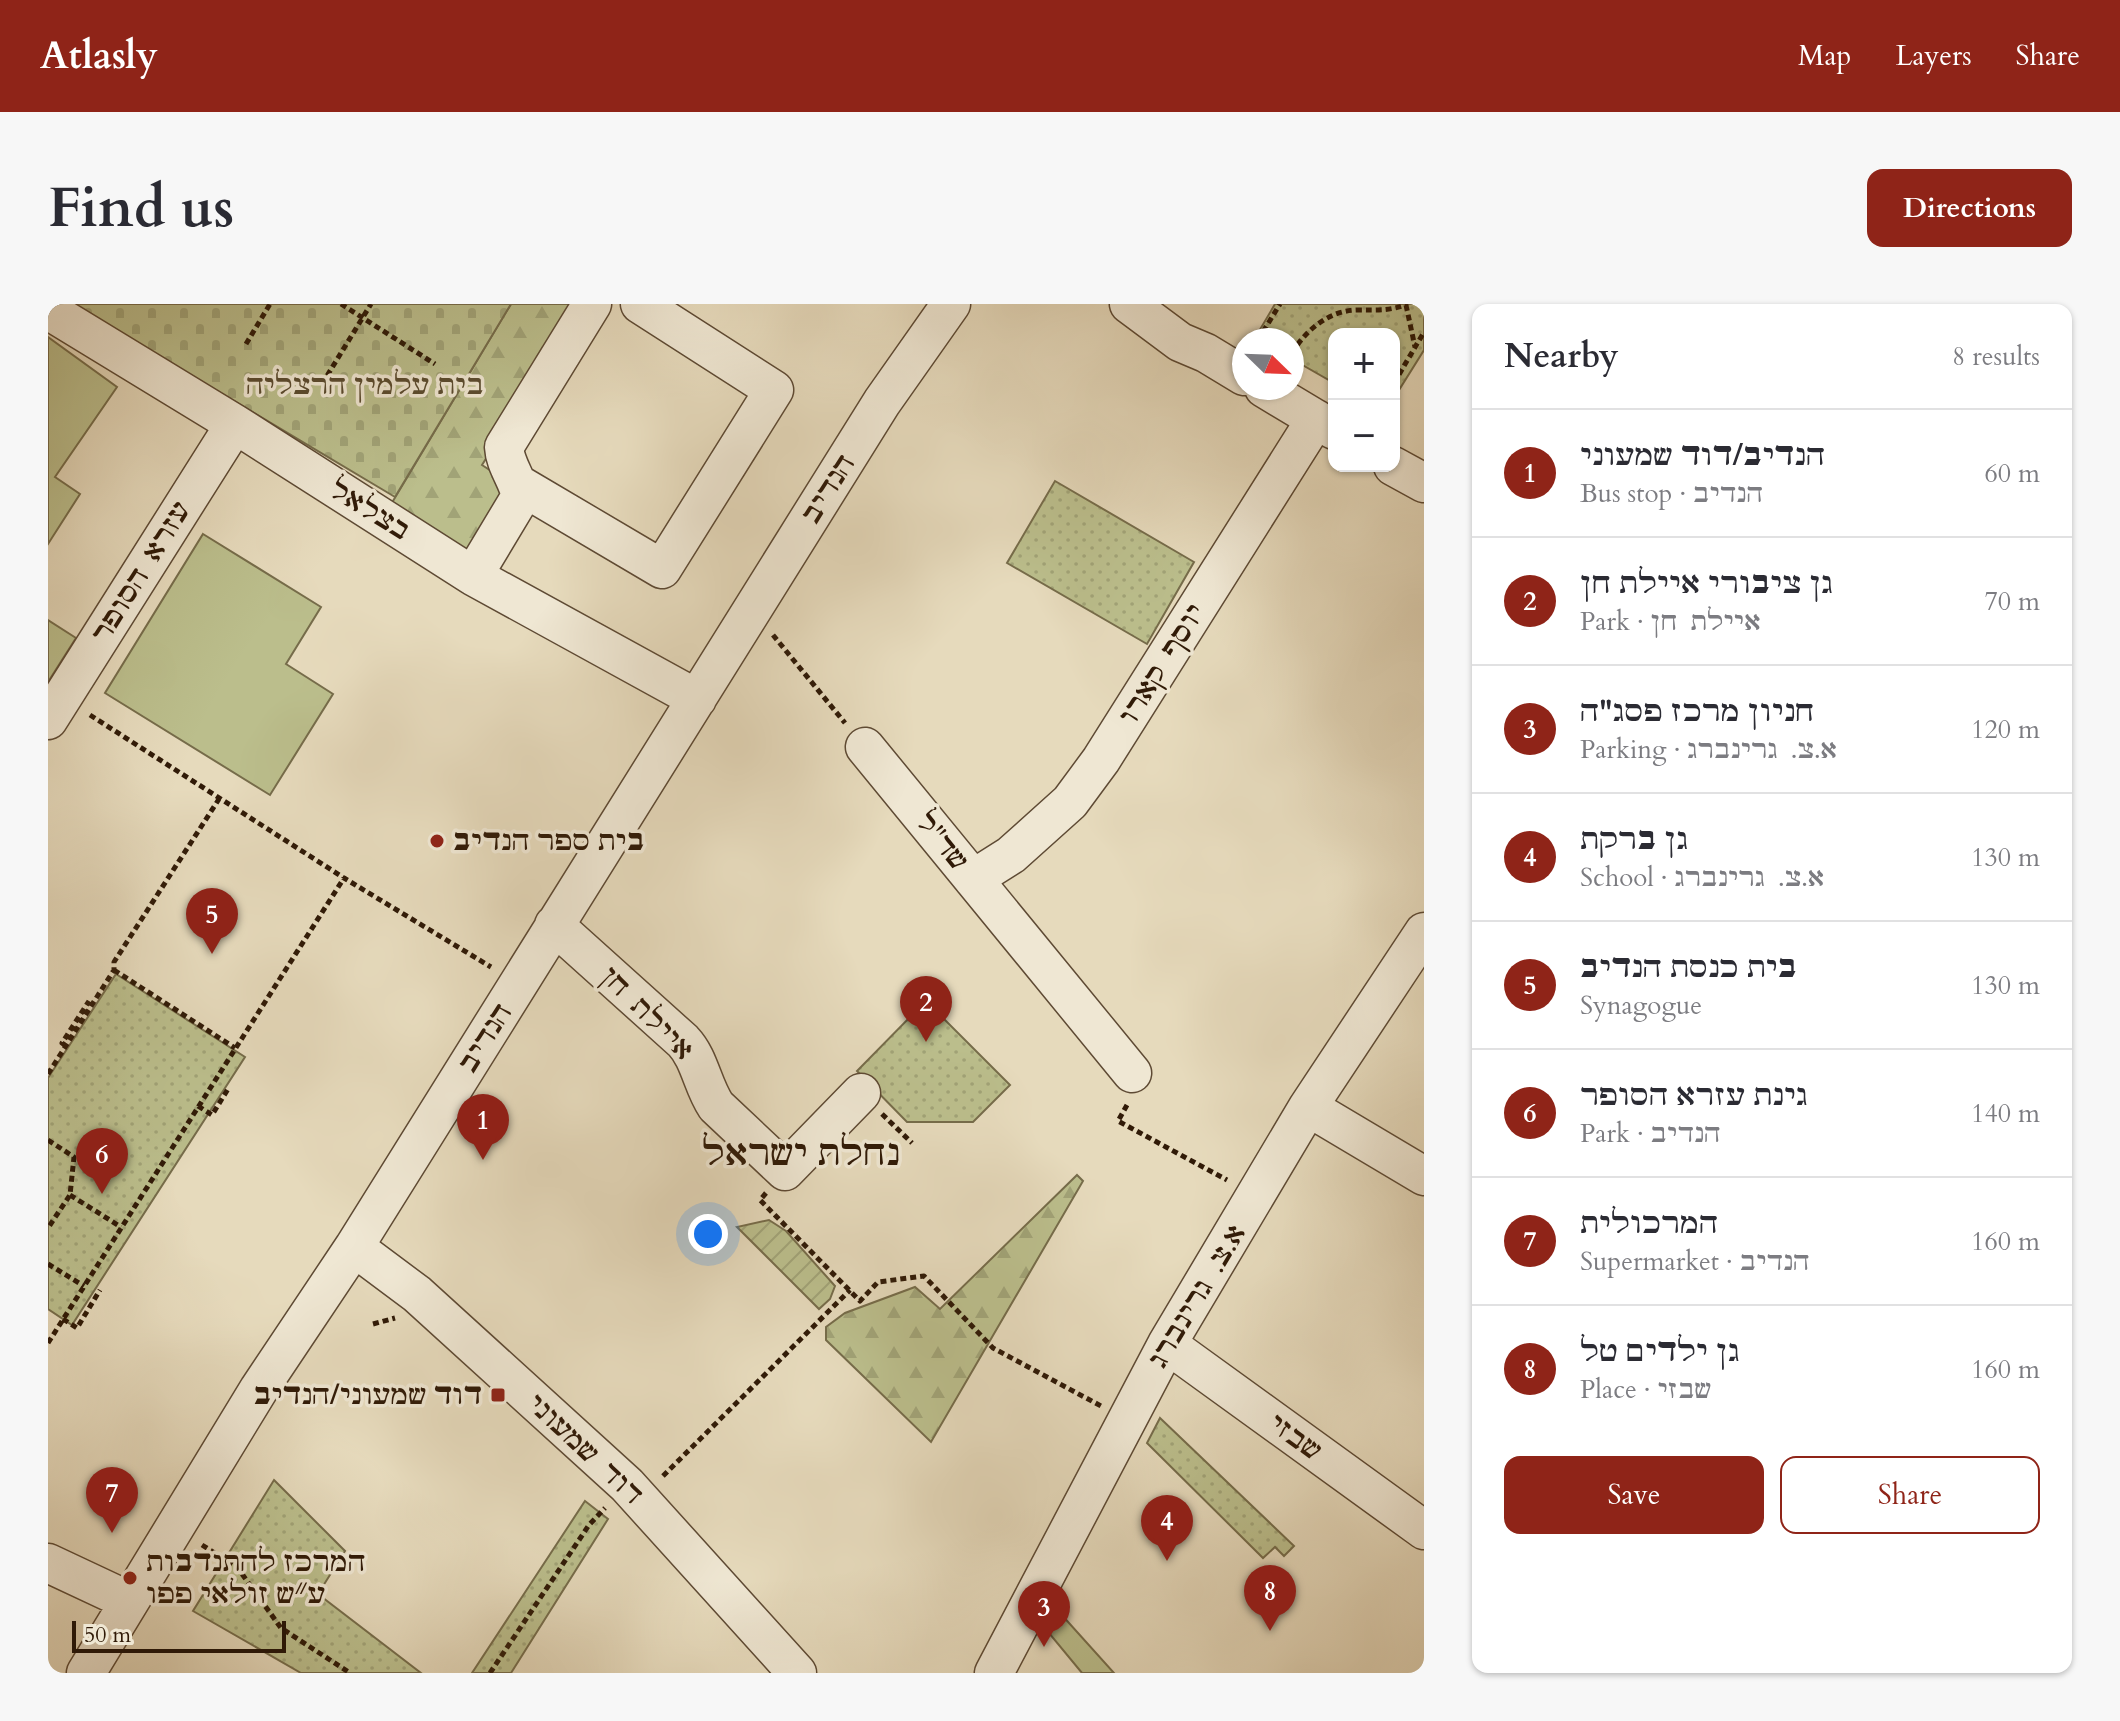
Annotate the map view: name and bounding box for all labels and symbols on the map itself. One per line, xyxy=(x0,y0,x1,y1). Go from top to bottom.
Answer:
north arrow xyxy=(1232,328,1304,400)
park label: בית עלמין הרצליה xyxy=(246,366,484,404)
street label: הנדיב xyxy=(792,447,864,531)
street label: בצלאל xyxy=(322,470,418,550)
street label: עזרא הסופר xyxy=(82,494,200,650)
street label: יוסף קארו xyxy=(1110,596,1214,732)
street label: שד"ל xyxy=(907,804,977,878)
place label: בית ספר הנדיב xyxy=(453,822,645,860)
marker: בית ספר הנדיב xyxy=(428,832,446,850)
pin: 5 xyxy=(186,888,238,954)
street label: איילת חן xyxy=(592,958,702,1068)
pin: 2 xyxy=(900,976,952,1042)
street label: הנדיב xyxy=(449,996,521,1080)
pin: 1 xyxy=(457,1094,509,1160)
pin: 6 xyxy=(76,1128,128,1194)
district label: נחלת ישראל xyxy=(702,1129,900,1178)
your location xyxy=(688,1214,728,1254)
street label: א.צ. גרינברג xyxy=(1139,1217,1255,1375)
place label: דוד שמעוני/הנדיב xyxy=(253,1376,482,1414)
street label: דוד שמעוני xyxy=(518,1385,652,1513)
marker: דוד שמעוני/הנדיב xyxy=(489,1386,507,1404)
street label: שבזי xyxy=(1260,1405,1330,1469)
pin: 7 xyxy=(86,1467,138,1533)
pin: 4 xyxy=(1141,1495,1193,1561)
place label: המרכז להתנדבות ע״ש זולאי פפו xyxy=(146,1543,365,1613)
pin: 8 xyxy=(1244,1565,1296,1631)
marker: המרכז להתנדבות ע״ש זולאי פפו xyxy=(121,1569,139,1587)
pin: 3 xyxy=(1018,1581,1070,1647)
scale bar xyxy=(72,1617,286,1653)

